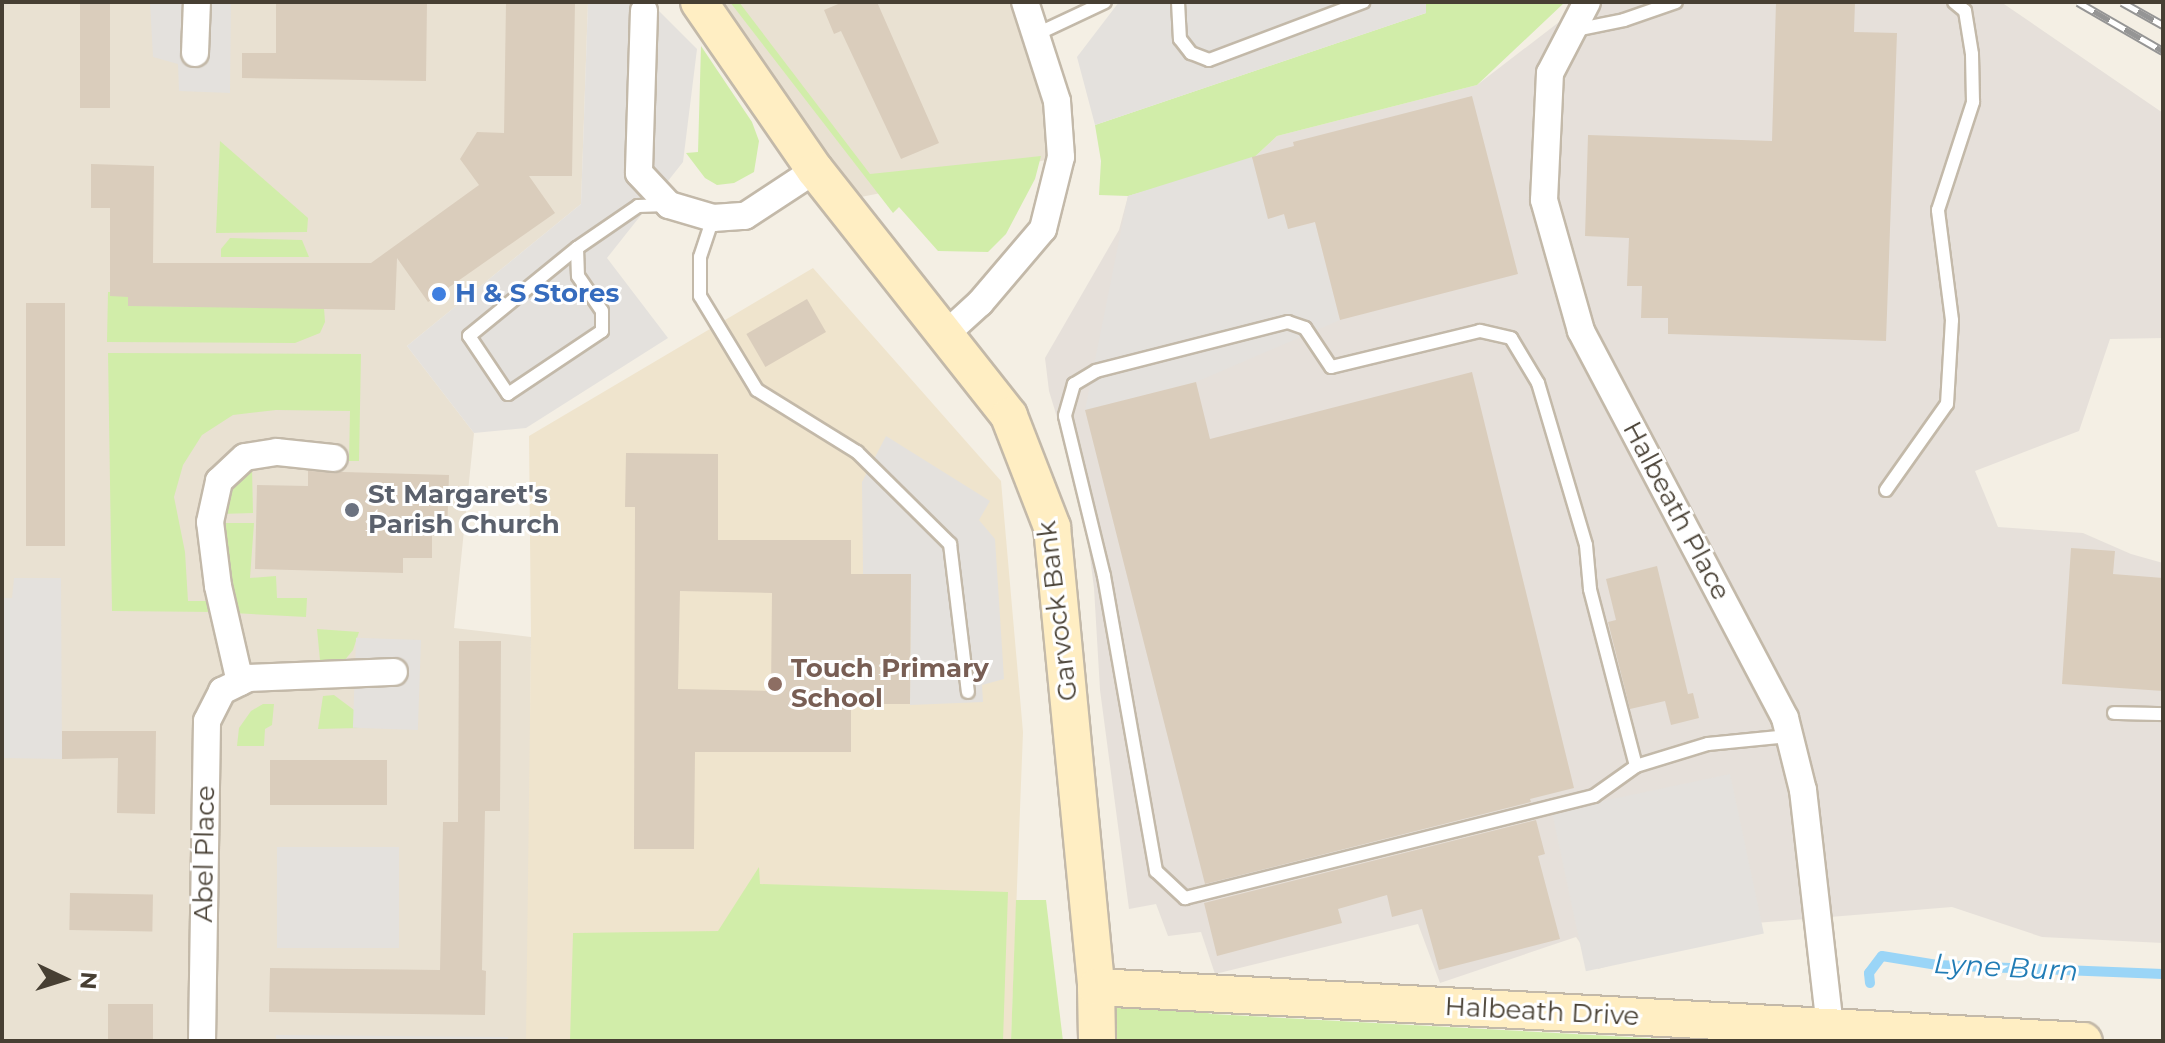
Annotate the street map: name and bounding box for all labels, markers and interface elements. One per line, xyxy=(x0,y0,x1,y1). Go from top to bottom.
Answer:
place label: H & S Stores xyxy=(455,278,619,310)
marker: H & S Stores xyxy=(430,285,448,303)
street label: Halbeath Place xyxy=(1616,416,1736,606)
place label: St Margaret's Parish Church xyxy=(368,479,560,540)
marker: St Margaret's Parish Church xyxy=(343,501,361,519)
street label: Garvock Bank xyxy=(1031,519,1085,703)
place label: Touch Primary School xyxy=(791,653,989,714)
marker: Touch Primary School xyxy=(766,675,784,693)
street label: Abel Place xyxy=(188,785,222,923)
north arrow xyxy=(24,939,104,1019)
water label: Lyne Burn xyxy=(1933,946,2079,988)
text: N xyxy=(74,971,103,991)
street label: Halbeath Drive xyxy=(1444,991,1640,1033)

